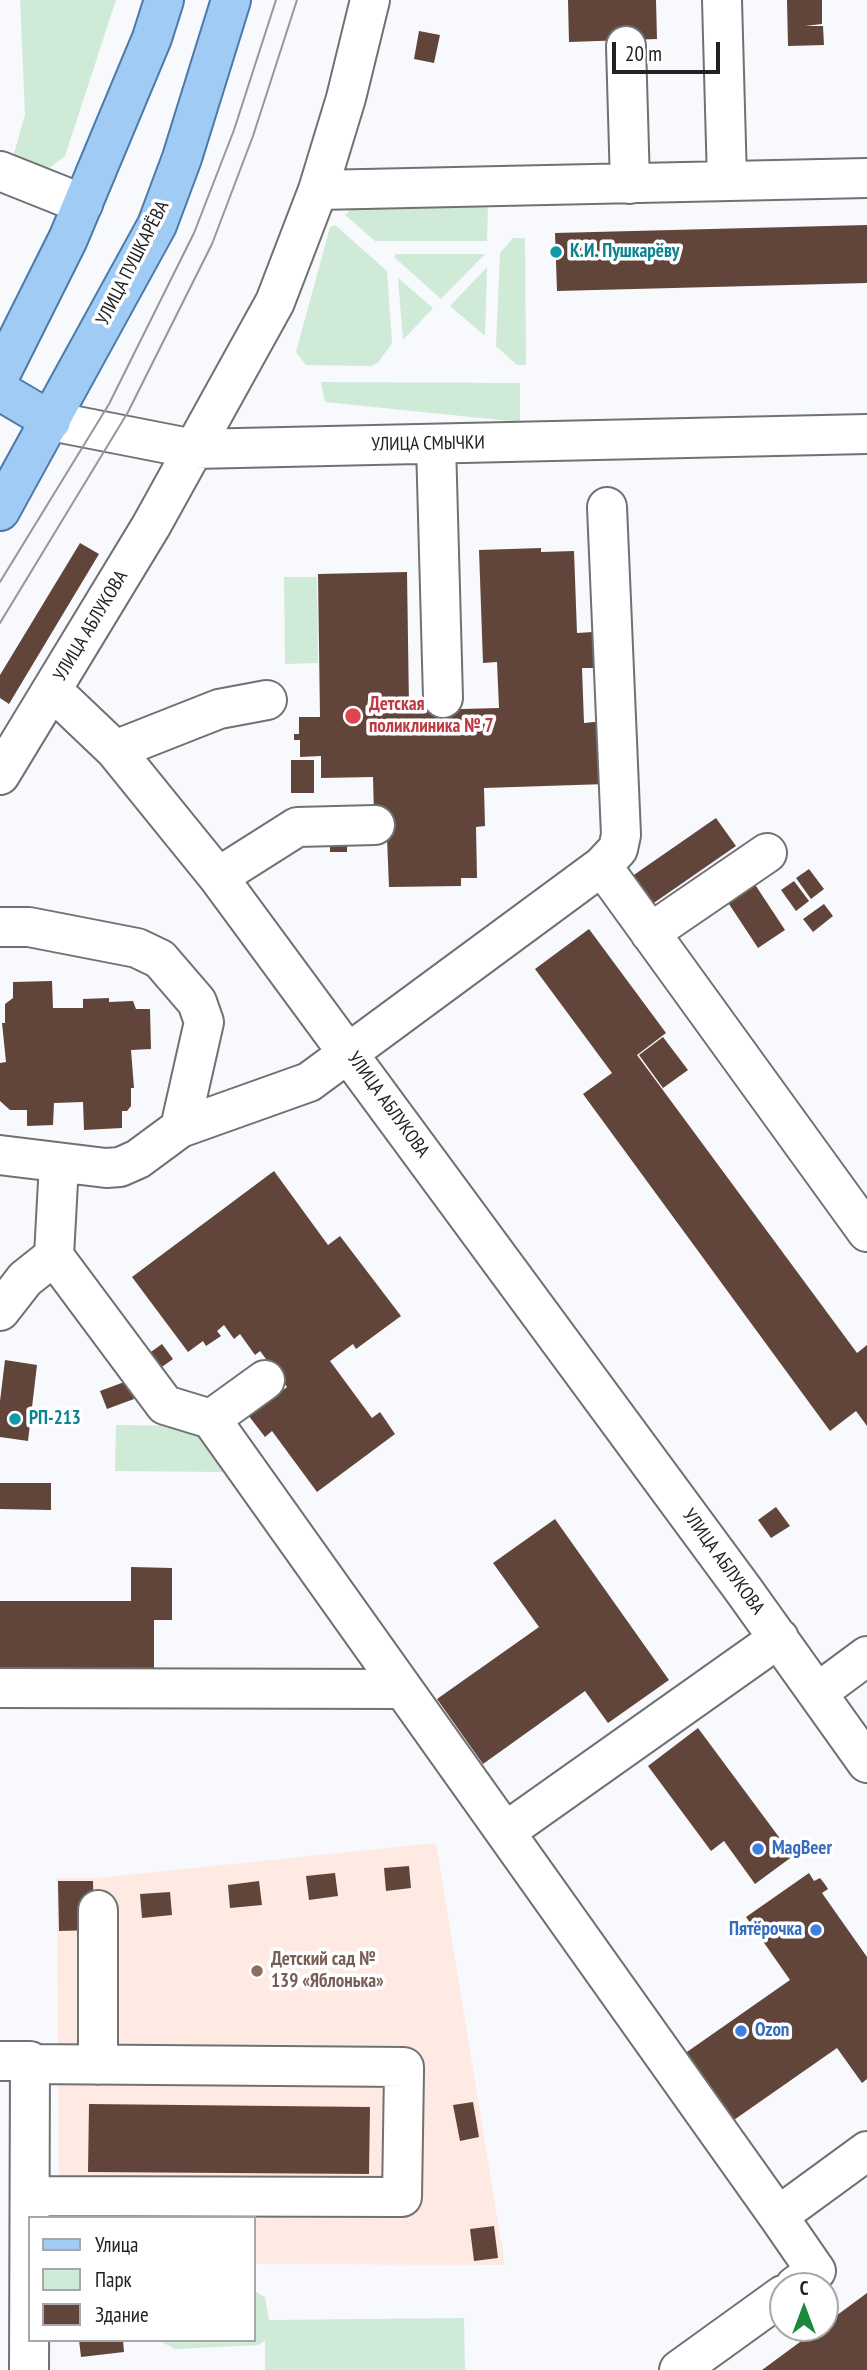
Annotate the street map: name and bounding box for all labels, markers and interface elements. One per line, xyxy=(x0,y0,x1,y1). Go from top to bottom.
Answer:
scale bar xyxy=(615,28,724,72)
text: 20 m xyxy=(625,40,662,67)
street label: УЛИЦА ПУШКАРЁВА xyxy=(92,197,174,329)
place label: К.И. Пушкарёву xyxy=(570,241,679,263)
marker: К.И. Пушкарёву xyxy=(548,244,564,260)
street label: УЛИЦА СМЫЧКИ xyxy=(371,432,485,456)
street label: УЛИЦА АБЛУКОВА xyxy=(49,567,133,685)
place label: Детская поликлиника № 7 xyxy=(369,694,494,738)
marker: Детская поликлиника № 7 xyxy=(343,706,363,726)
street label: УЛИЦА АБЛУКОВА xyxy=(342,1048,434,1162)
place label: РП-213 xyxy=(29,1408,81,1430)
marker: РП-213 xyxy=(7,1411,23,1427)
street label: УЛИЦА АБЛУКОВА xyxy=(677,1505,769,1619)
place label: MagBeer xyxy=(772,1838,832,1860)
marker: MagBeer xyxy=(750,1841,766,1857)
place label: Пятёрочка xyxy=(729,1919,802,1941)
marker: Пятёрочка xyxy=(808,1922,824,1938)
place label: Детский сад № 139 «Яблонька» xyxy=(271,1949,384,1993)
marker: Детский сад № 139 «Яблонька» xyxy=(249,1963,265,1979)
place label: Ozon xyxy=(755,2020,789,2042)
marker: Ozon xyxy=(733,2023,749,2039)
legend xyxy=(28,2216,256,2342)
text: Улица xyxy=(95,2231,138,2258)
text: Парк xyxy=(95,2266,132,2293)
north arrow xyxy=(769,2272,839,2342)
text: С xyxy=(800,2276,808,2300)
text: Здание xyxy=(95,2301,149,2328)

